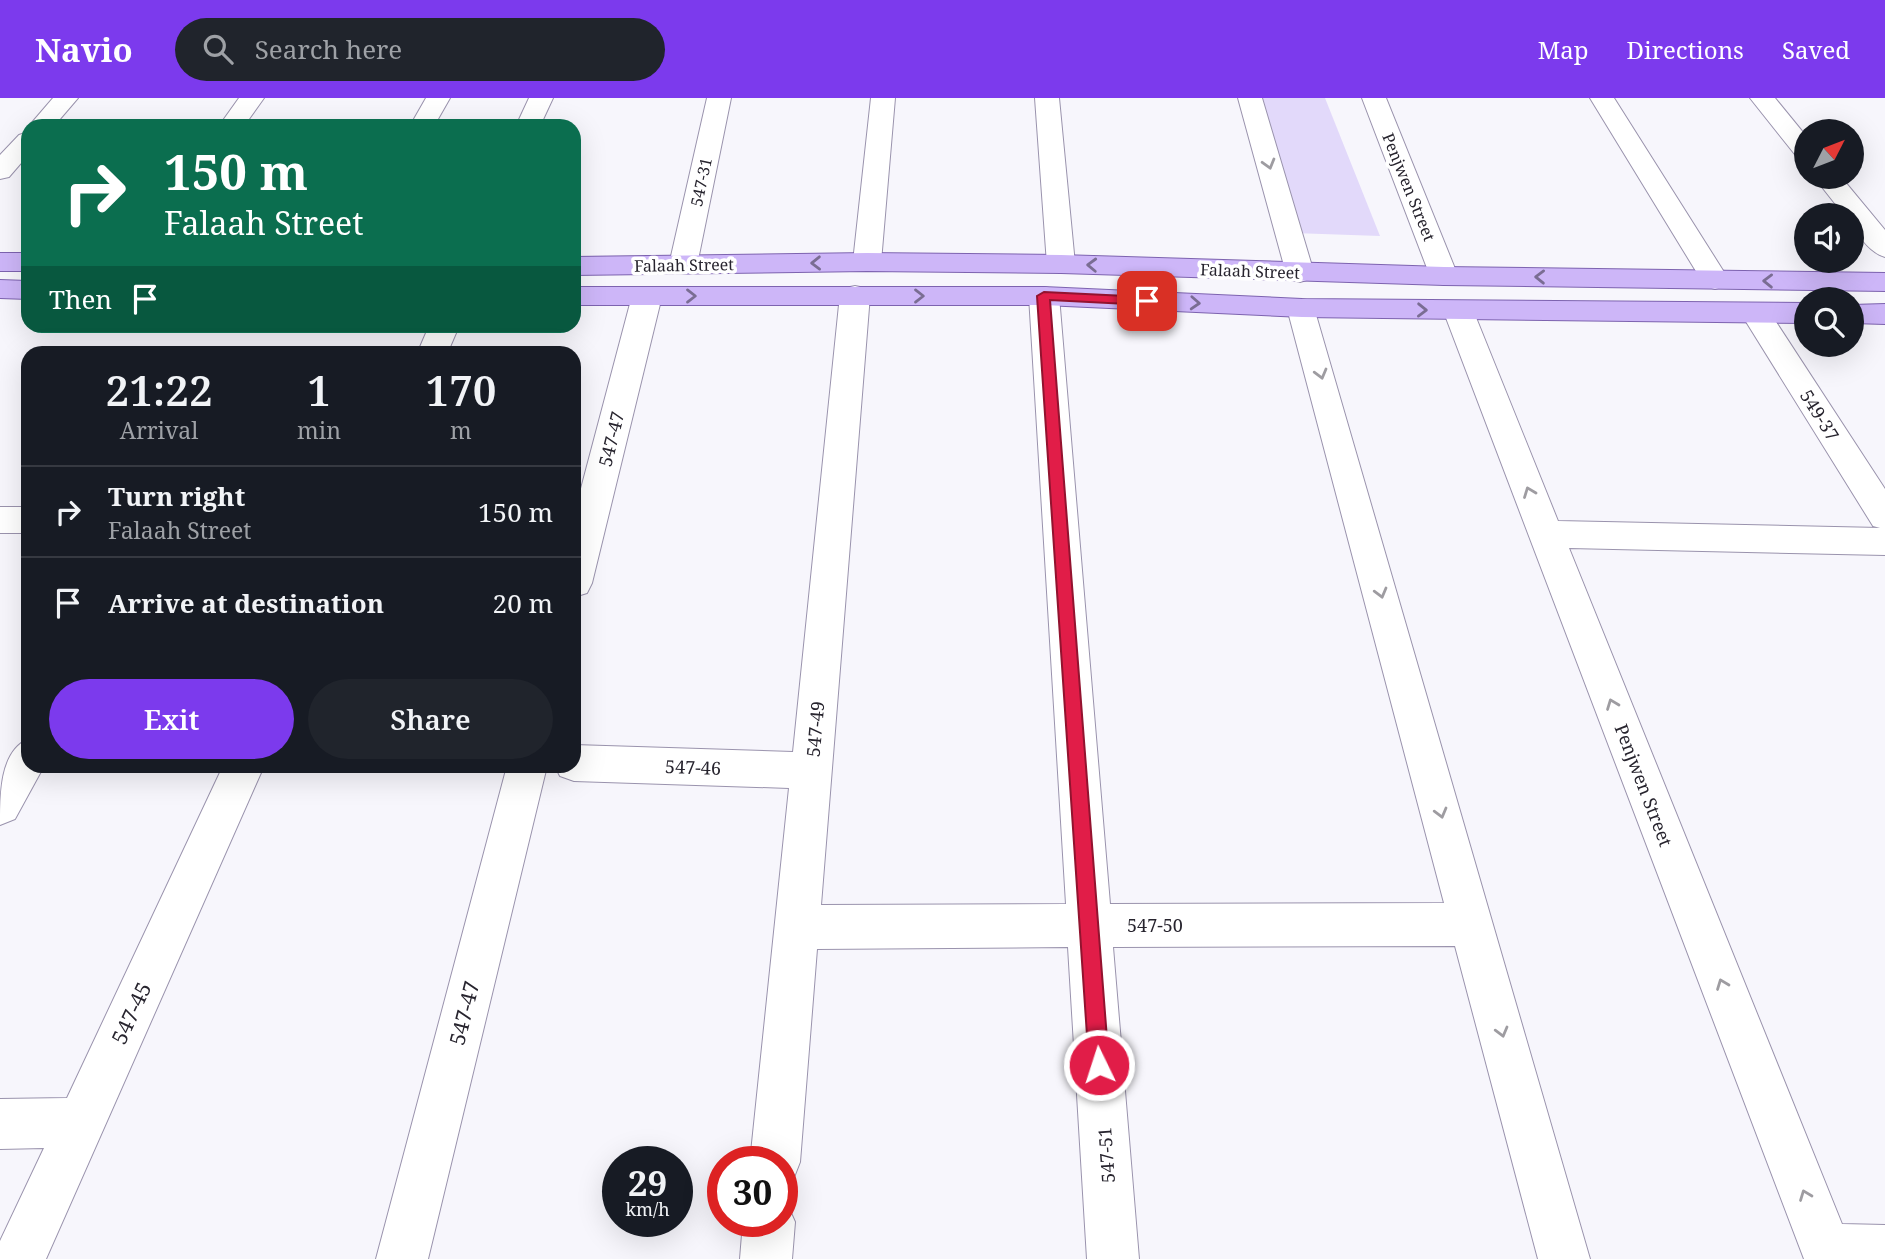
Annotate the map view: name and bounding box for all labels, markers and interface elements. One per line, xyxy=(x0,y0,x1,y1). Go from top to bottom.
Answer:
search box xyxy=(175,18,665,81)
text: Navio xyxy=(35,27,133,72)
icon: search xyxy=(199,30,237,68)
text: Search here xyxy=(255,31,402,67)
text: Map xyxy=(1538,33,1589,66)
text: Directions xyxy=(1627,33,1744,66)
text: Saved xyxy=(1782,33,1850,66)
north arrow xyxy=(1794,119,1864,189)
map controls xyxy=(1794,119,1864,357)
street label: Penjwen Street xyxy=(1377,130,1441,245)
text: 150 m xyxy=(164,138,308,204)
icon: right xyxy=(49,147,140,238)
street label: 547-31 xyxy=(685,155,717,209)
one-way arrow xyxy=(1261,157,1275,169)
text: Falaah Street xyxy=(164,201,363,244)
button: sound xyxy=(1794,203,1864,273)
street label: Falaah Street xyxy=(634,253,734,277)
one-way arrow xyxy=(810,255,821,271)
one-way arrow xyxy=(1087,258,1098,273)
street label: Falaah Street xyxy=(1200,258,1301,284)
one-way arrow xyxy=(1535,270,1546,285)
pin xyxy=(1117,271,1177,331)
one-way arrow xyxy=(1762,273,1773,288)
icon: arrive xyxy=(126,280,164,318)
text: Then xyxy=(49,281,112,317)
icon: arrive xyxy=(1128,282,1166,320)
button: search xyxy=(1794,287,1864,357)
one-way arrow xyxy=(686,288,697,304)
one-way arrow xyxy=(914,288,924,304)
one-way arrow xyxy=(1190,296,1201,311)
one-way arrow xyxy=(1417,302,1428,317)
text: 21:22 xyxy=(106,361,213,418)
text: 1 xyxy=(307,361,331,418)
text: 170 xyxy=(426,361,496,418)
one-way arrow xyxy=(1312,368,1327,380)
street label: 549-37 xyxy=(1795,385,1845,445)
street label: 547-47 xyxy=(593,409,629,469)
text: Arrival xyxy=(120,414,198,446)
text: min xyxy=(297,414,341,446)
text: m xyxy=(450,414,472,446)
text: Turn right xyxy=(108,478,245,514)
one-way arrow xyxy=(1523,486,1537,498)
icon: right xyxy=(49,493,87,531)
text: 150 m xyxy=(478,494,553,530)
text: Falaah Street xyxy=(108,514,251,546)
icon: arrive xyxy=(49,584,87,622)
text: Arrive at destination xyxy=(108,585,384,621)
text: 20 m xyxy=(493,585,553,621)
one-way arrow xyxy=(1373,587,1387,599)
button: Exit xyxy=(49,679,294,759)
button: Share xyxy=(308,679,553,759)
one-way arrow xyxy=(1606,698,1620,710)
street label: 547-49 xyxy=(801,700,829,758)
street label: Penjwen Street xyxy=(1610,720,1678,850)
street label: 547-46 xyxy=(665,754,721,780)
one-way arrow xyxy=(1433,807,1448,819)
street label: 547-50 xyxy=(1127,913,1183,937)
street label: 547-45 xyxy=(105,978,157,1048)
street label: 547-47 xyxy=(443,978,485,1048)
one-way arrow xyxy=(1717,978,1731,990)
one-way arrow xyxy=(1494,1026,1508,1038)
position arrow xyxy=(1062,1028,1136,1102)
street label: 547-51 xyxy=(1092,1126,1120,1184)
speed limit sign: 30 xyxy=(707,1146,798,1237)
text: 29 xyxy=(628,1159,667,1206)
one-way arrow xyxy=(1800,1190,1814,1202)
text: km/h xyxy=(625,1197,670,1221)

